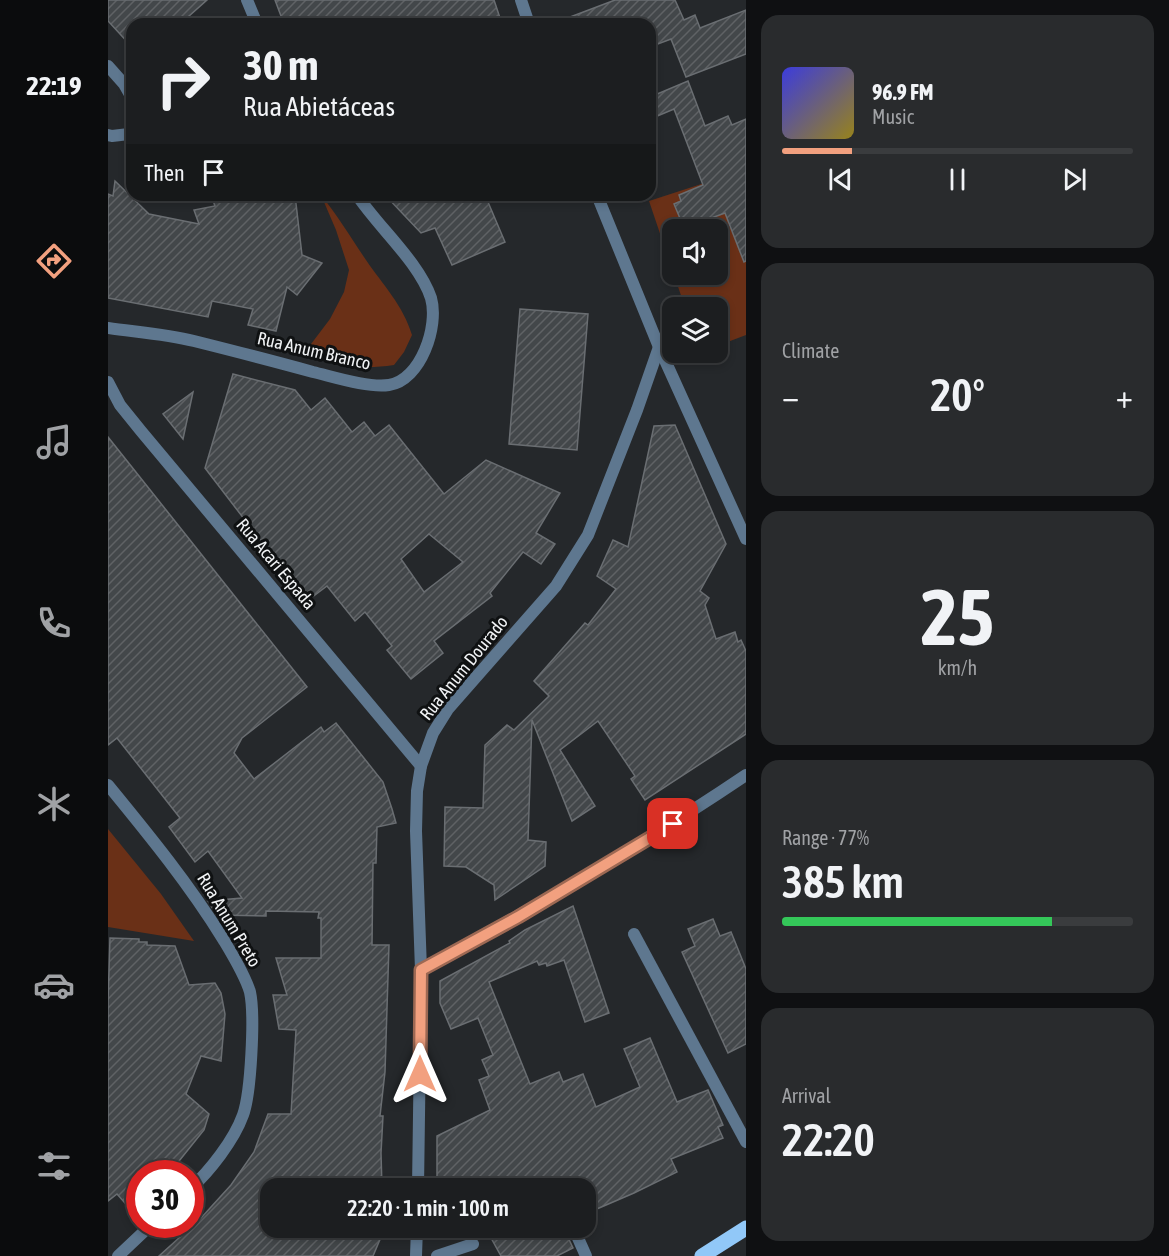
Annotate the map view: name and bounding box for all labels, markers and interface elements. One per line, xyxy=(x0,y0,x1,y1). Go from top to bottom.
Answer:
text: 30 m xyxy=(243,41,318,89)
icon: right xyxy=(144,42,222,120)
text: 22:19 xyxy=(26,70,82,101)
text: 96.9 FM xyxy=(872,79,934,105)
text: Rua Abietáceas xyxy=(243,91,395,122)
text: Music xyxy=(872,105,914,128)
icon: arrive xyxy=(197,156,230,189)
text: Then xyxy=(144,160,185,186)
icon: previous xyxy=(824,163,857,196)
icon: pause xyxy=(941,163,974,196)
icon: next xyxy=(1058,163,1091,196)
map controls xyxy=(662,219,728,363)
button: sound xyxy=(662,219,728,285)
icon: directions xyxy=(33,240,75,282)
button: layers xyxy=(662,297,728,363)
street label: Rua Anum Branco xyxy=(255,327,373,374)
text: Climate xyxy=(782,339,839,362)
text: 20° xyxy=(930,369,985,421)
text: − xyxy=(782,377,799,415)
text: + xyxy=(1116,377,1133,415)
icon: music xyxy=(33,421,75,463)
street label: Rua Acari Espada xyxy=(232,514,320,613)
text: 25 xyxy=(921,572,994,662)
icon: phone xyxy=(33,602,75,644)
street label: Rua Anum Dourado xyxy=(415,611,512,724)
text: km/h xyxy=(938,656,977,679)
icon: climate xyxy=(33,783,75,825)
pin xyxy=(647,798,698,849)
icon: arrive xyxy=(656,807,689,840)
text: Range · 77% xyxy=(782,826,869,849)
text: 385 km xyxy=(782,856,904,908)
street label: Rua Anum Preto xyxy=(193,869,266,971)
icon: car xyxy=(33,964,75,1006)
position arrow xyxy=(388,1042,452,1106)
text: Arrival xyxy=(782,1084,831,1107)
text: 22:20 xyxy=(782,1114,875,1166)
icon: filters xyxy=(33,1145,75,1187)
speed limit sign: 30 xyxy=(126,1160,204,1238)
text: 22:20 · 1 min · 100 m xyxy=(347,1195,509,1221)

